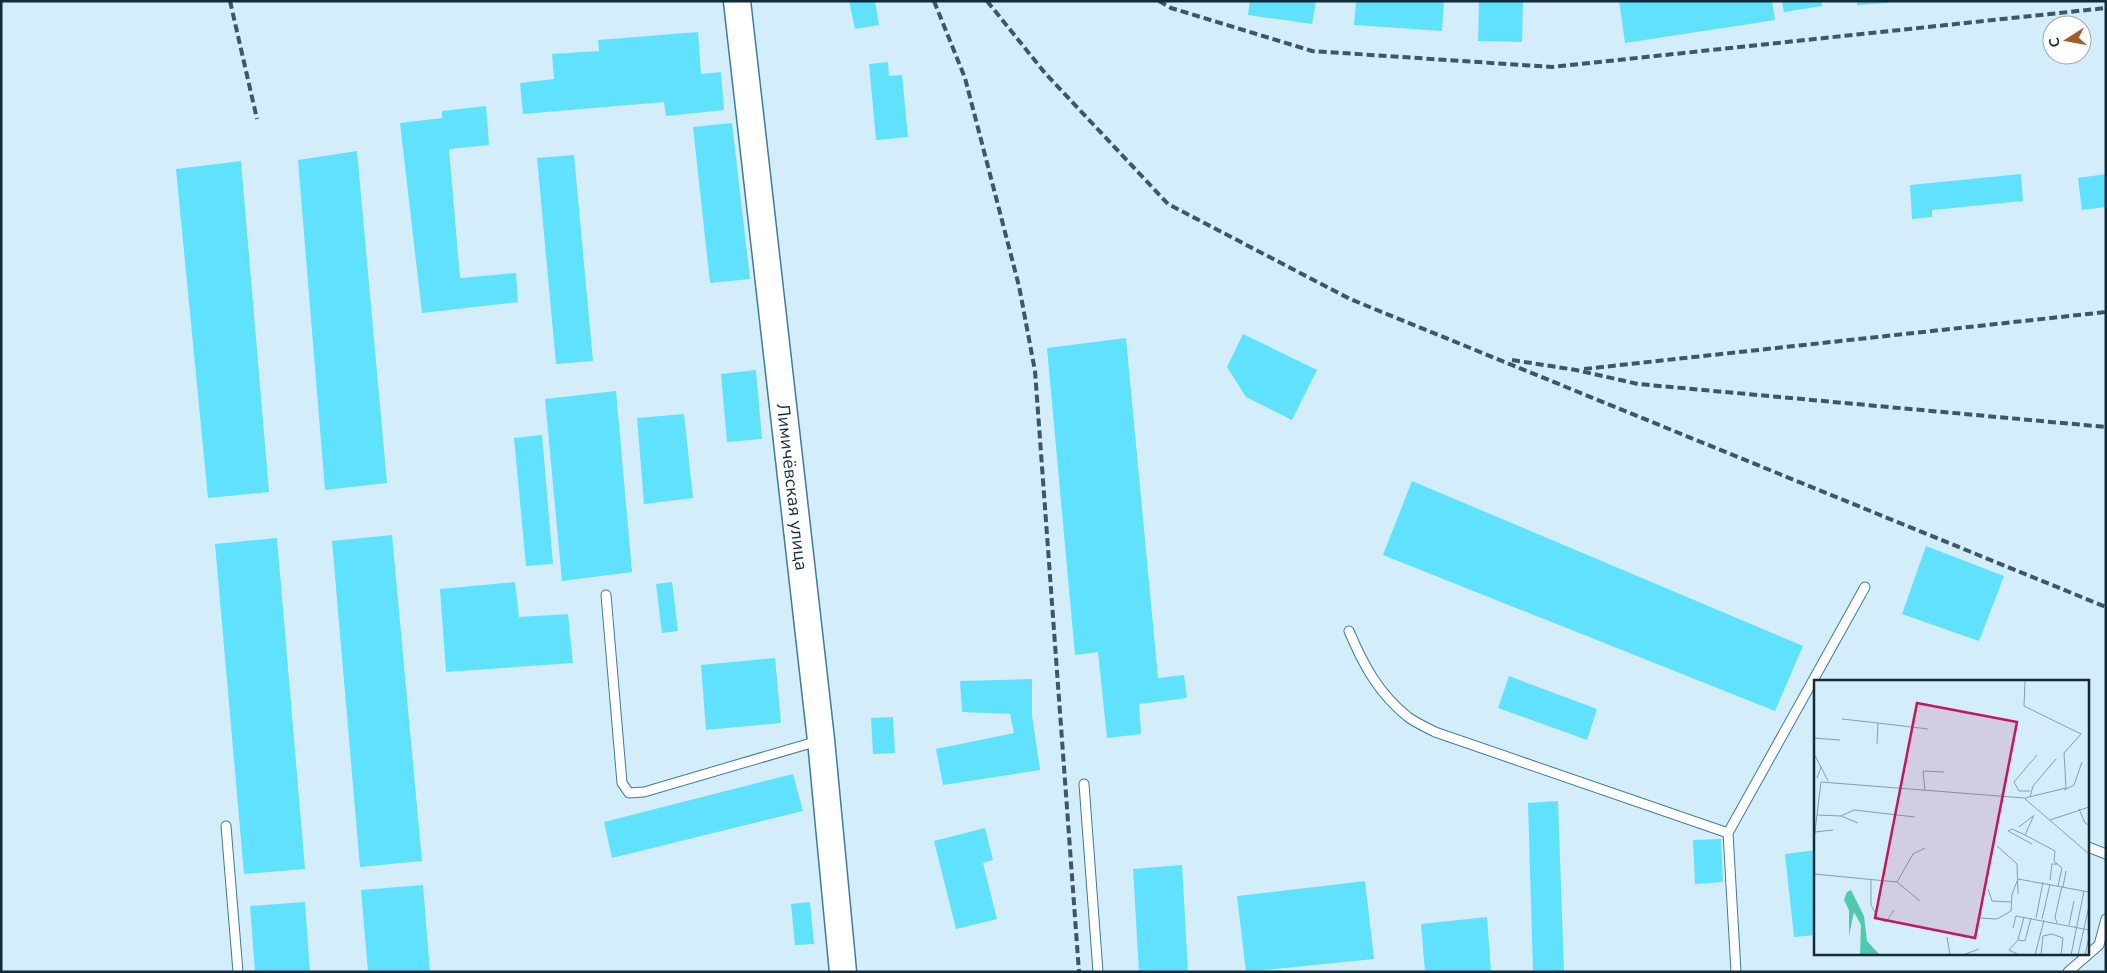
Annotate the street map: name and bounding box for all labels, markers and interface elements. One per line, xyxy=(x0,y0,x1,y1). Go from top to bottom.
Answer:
north arrow xyxy=(2042,15,2092,65)
text: С xyxy=(2044,35,2065,49)
street label: Лимичёвская улица xyxy=(771,402,814,572)
inset map xyxy=(1814,680,2090,956)

